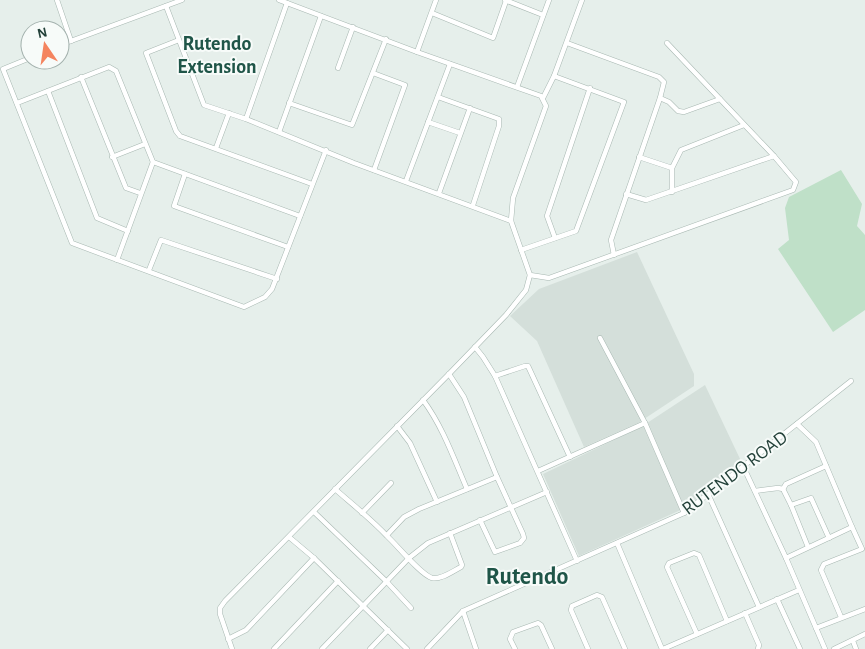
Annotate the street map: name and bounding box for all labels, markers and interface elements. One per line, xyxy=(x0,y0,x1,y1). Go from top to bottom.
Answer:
north arrow xyxy=(20,20,70,70)
text: N xyxy=(36,25,49,41)
district label: Rutendo Extension xyxy=(177,34,257,77)
street label: RUTENDO ROAD xyxy=(679,428,791,519)
district label: Rutendo xyxy=(486,565,569,589)

